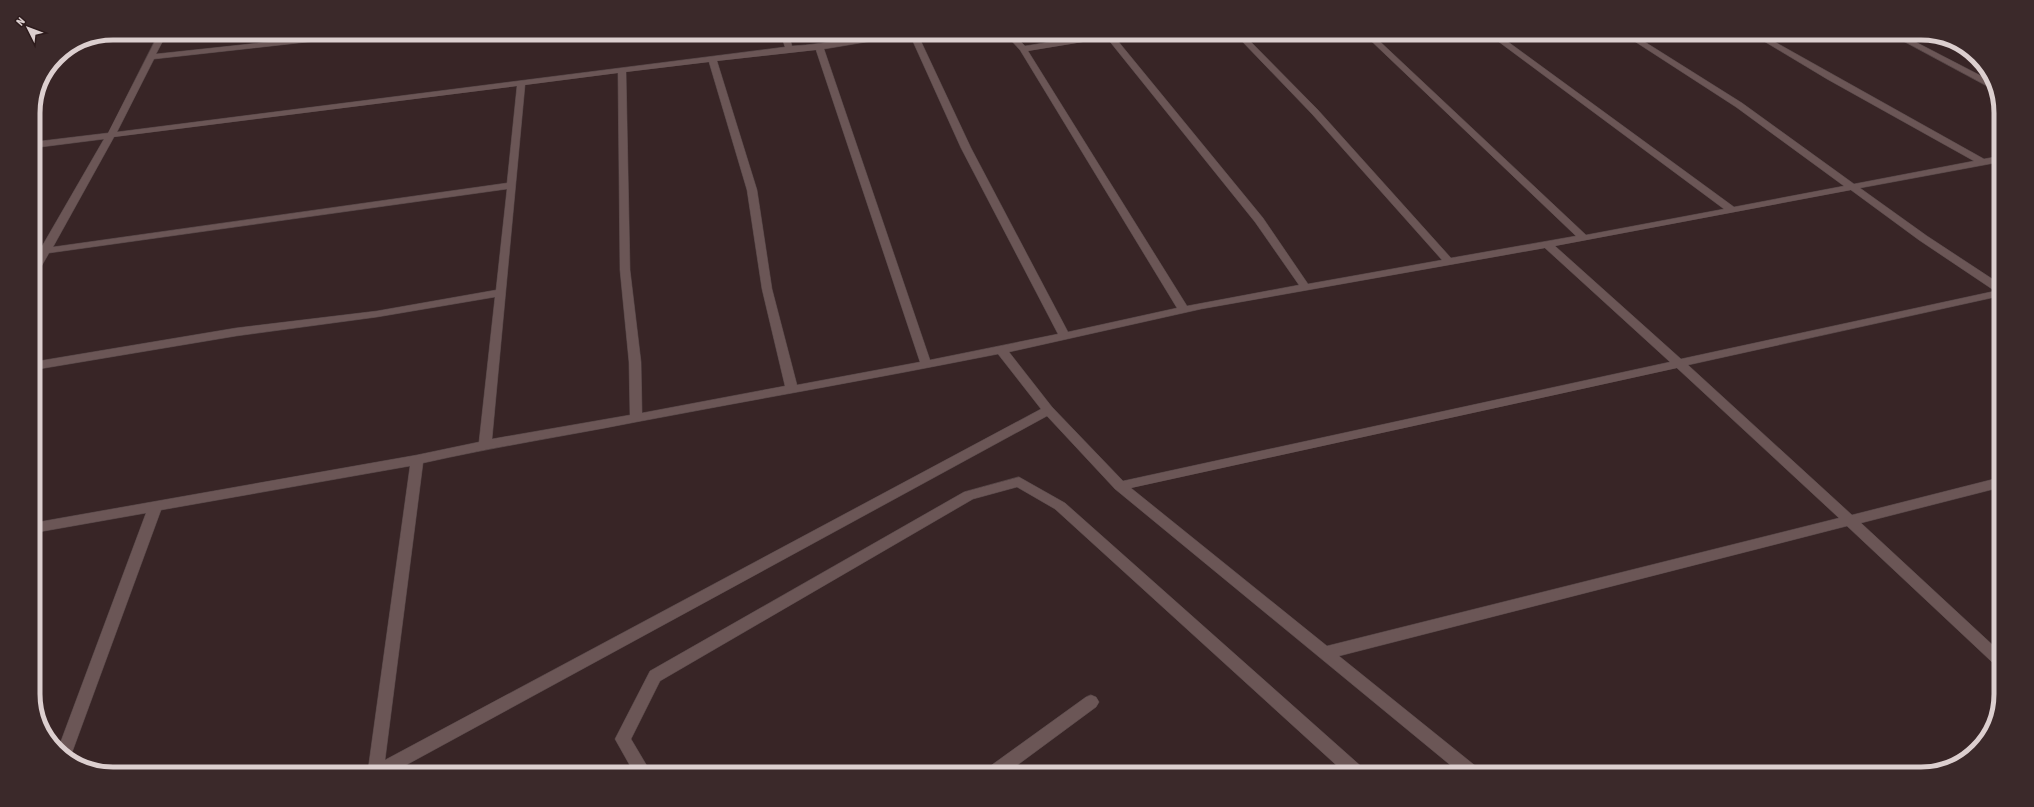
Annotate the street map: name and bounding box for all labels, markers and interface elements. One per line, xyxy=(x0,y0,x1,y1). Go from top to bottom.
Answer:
north arrow xyxy=(8,8,48,48)
text: N xyxy=(14,15,27,28)

